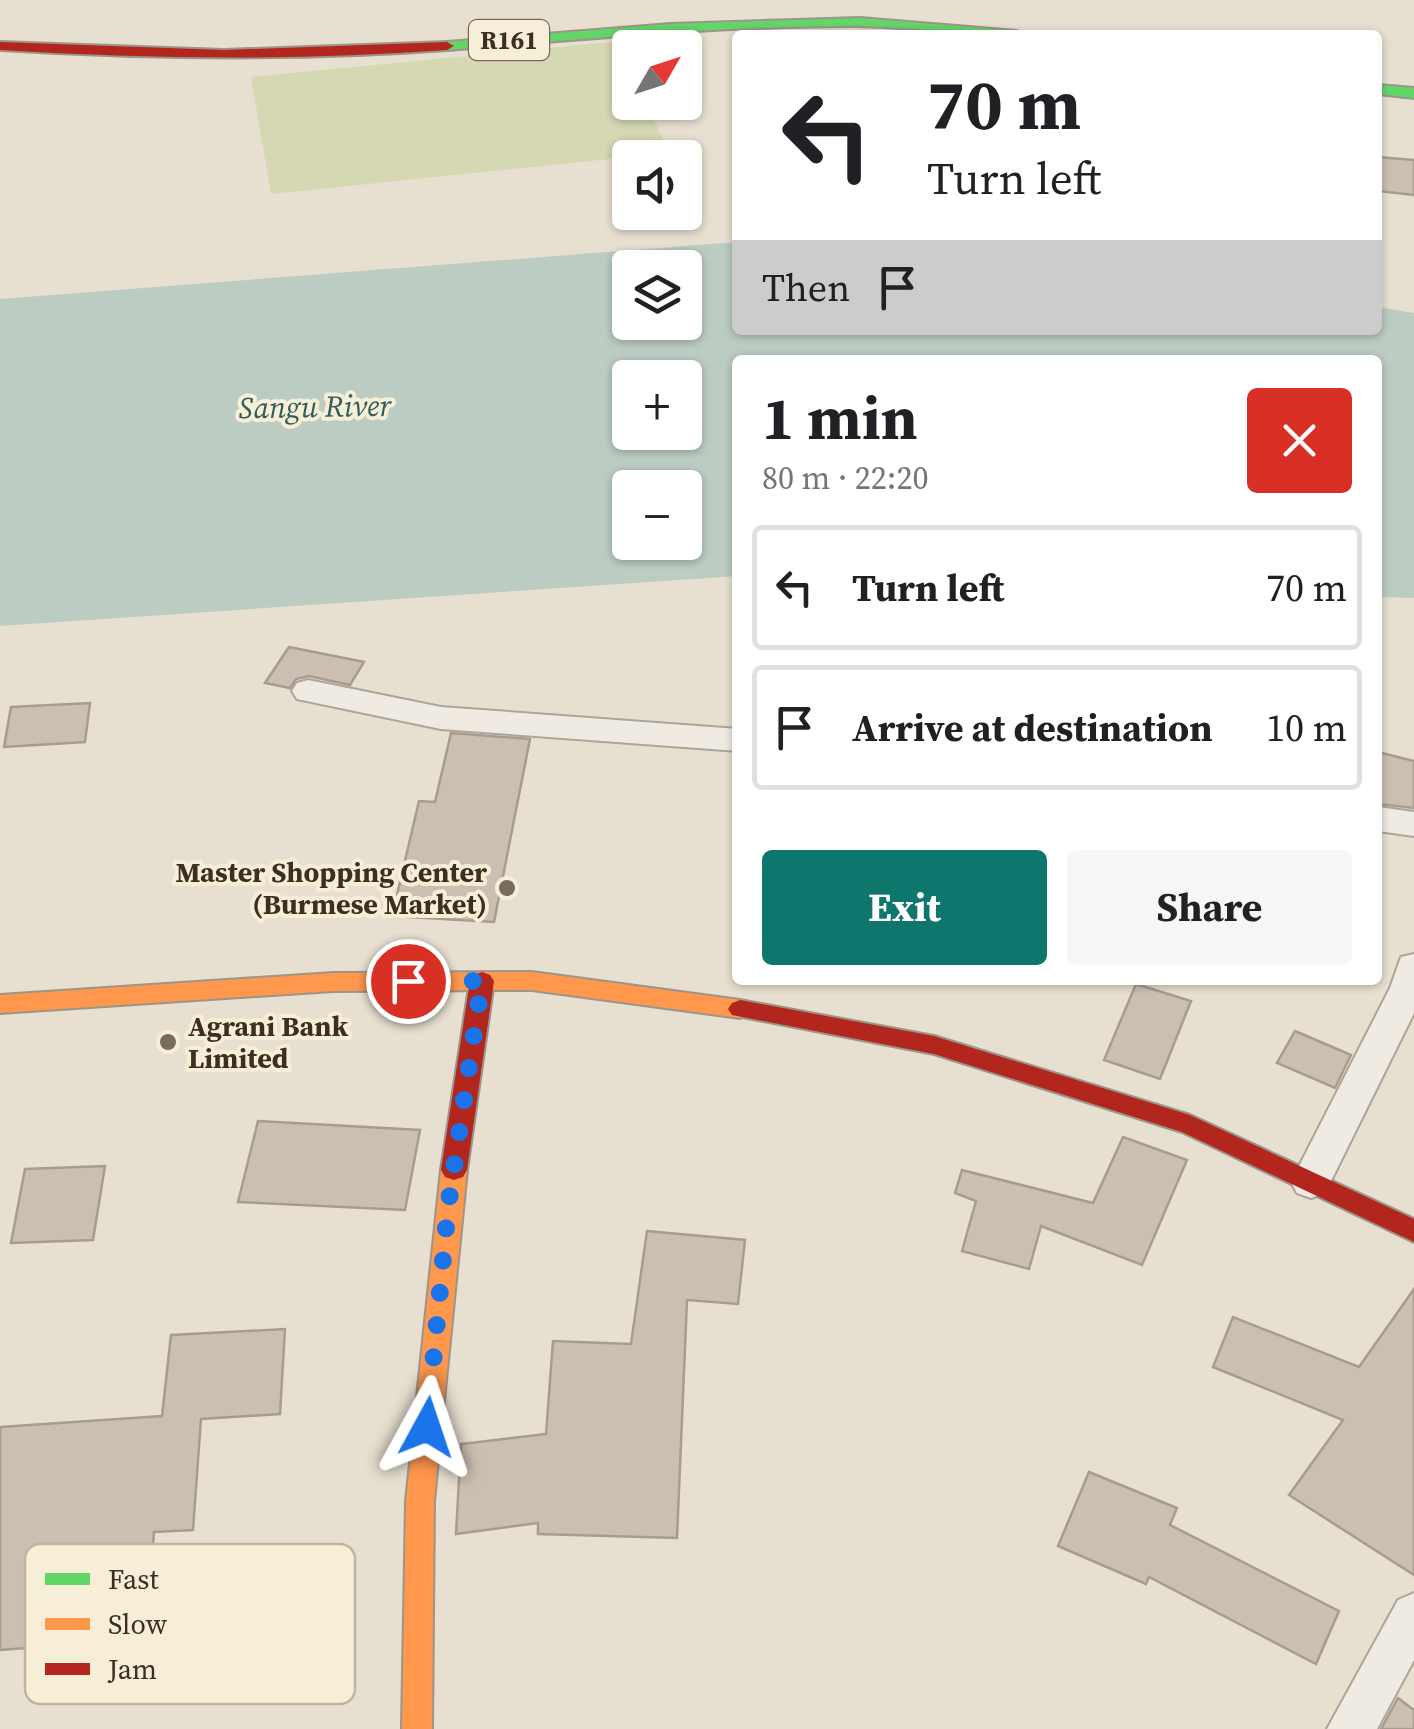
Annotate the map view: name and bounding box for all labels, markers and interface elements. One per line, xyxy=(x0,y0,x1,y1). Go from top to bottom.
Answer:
road number: R161 xyxy=(469,20,549,60)
north arrow xyxy=(612,30,702,120)
map controls xyxy=(612,30,702,560)
text: 70 m xyxy=(927,56,1081,152)
icon: left xyxy=(762,70,892,200)
button: sound xyxy=(612,140,702,230)
text: Turn left xyxy=(927,147,1101,209)
button: layers xyxy=(612,250,702,340)
icon: arrive xyxy=(870,260,925,315)
text: Then xyxy=(762,262,850,314)
button: + xyxy=(612,360,702,450)
text: 1 min xyxy=(762,377,918,459)
water label: Sangu River xyxy=(238,385,393,428)
button: close xyxy=(1247,388,1352,493)
text: 80 m · 22:20 xyxy=(762,456,928,500)
button: − xyxy=(612,470,702,560)
icon: left xyxy=(767,560,822,615)
text: Turn left xyxy=(852,562,1004,614)
text: 70 m xyxy=(1266,562,1347,614)
icon: arrive xyxy=(767,700,822,755)
text: Arrive at destination xyxy=(852,702,1213,754)
text: 10 m xyxy=(1266,702,1347,754)
button: Exit xyxy=(762,850,1047,965)
button: Share xyxy=(1067,850,1352,965)
place label: Master Shopping Center (Burmese Market) xyxy=(176,853,487,923)
marker: Master Shopping Center (Burmese Market) xyxy=(496,877,518,899)
pin xyxy=(366,939,451,1024)
icon: arrive xyxy=(381,954,436,1009)
place label: Agrani Bank Limited xyxy=(188,1007,348,1077)
marker: Agrani Bank Limited xyxy=(157,1031,179,1053)
position arrow xyxy=(375,1375,479,1479)
legend xyxy=(25,1544,355,1704)
text: Fast xyxy=(108,1560,159,1598)
text: Slow xyxy=(108,1605,168,1643)
text: Jam xyxy=(107,1650,157,1688)

